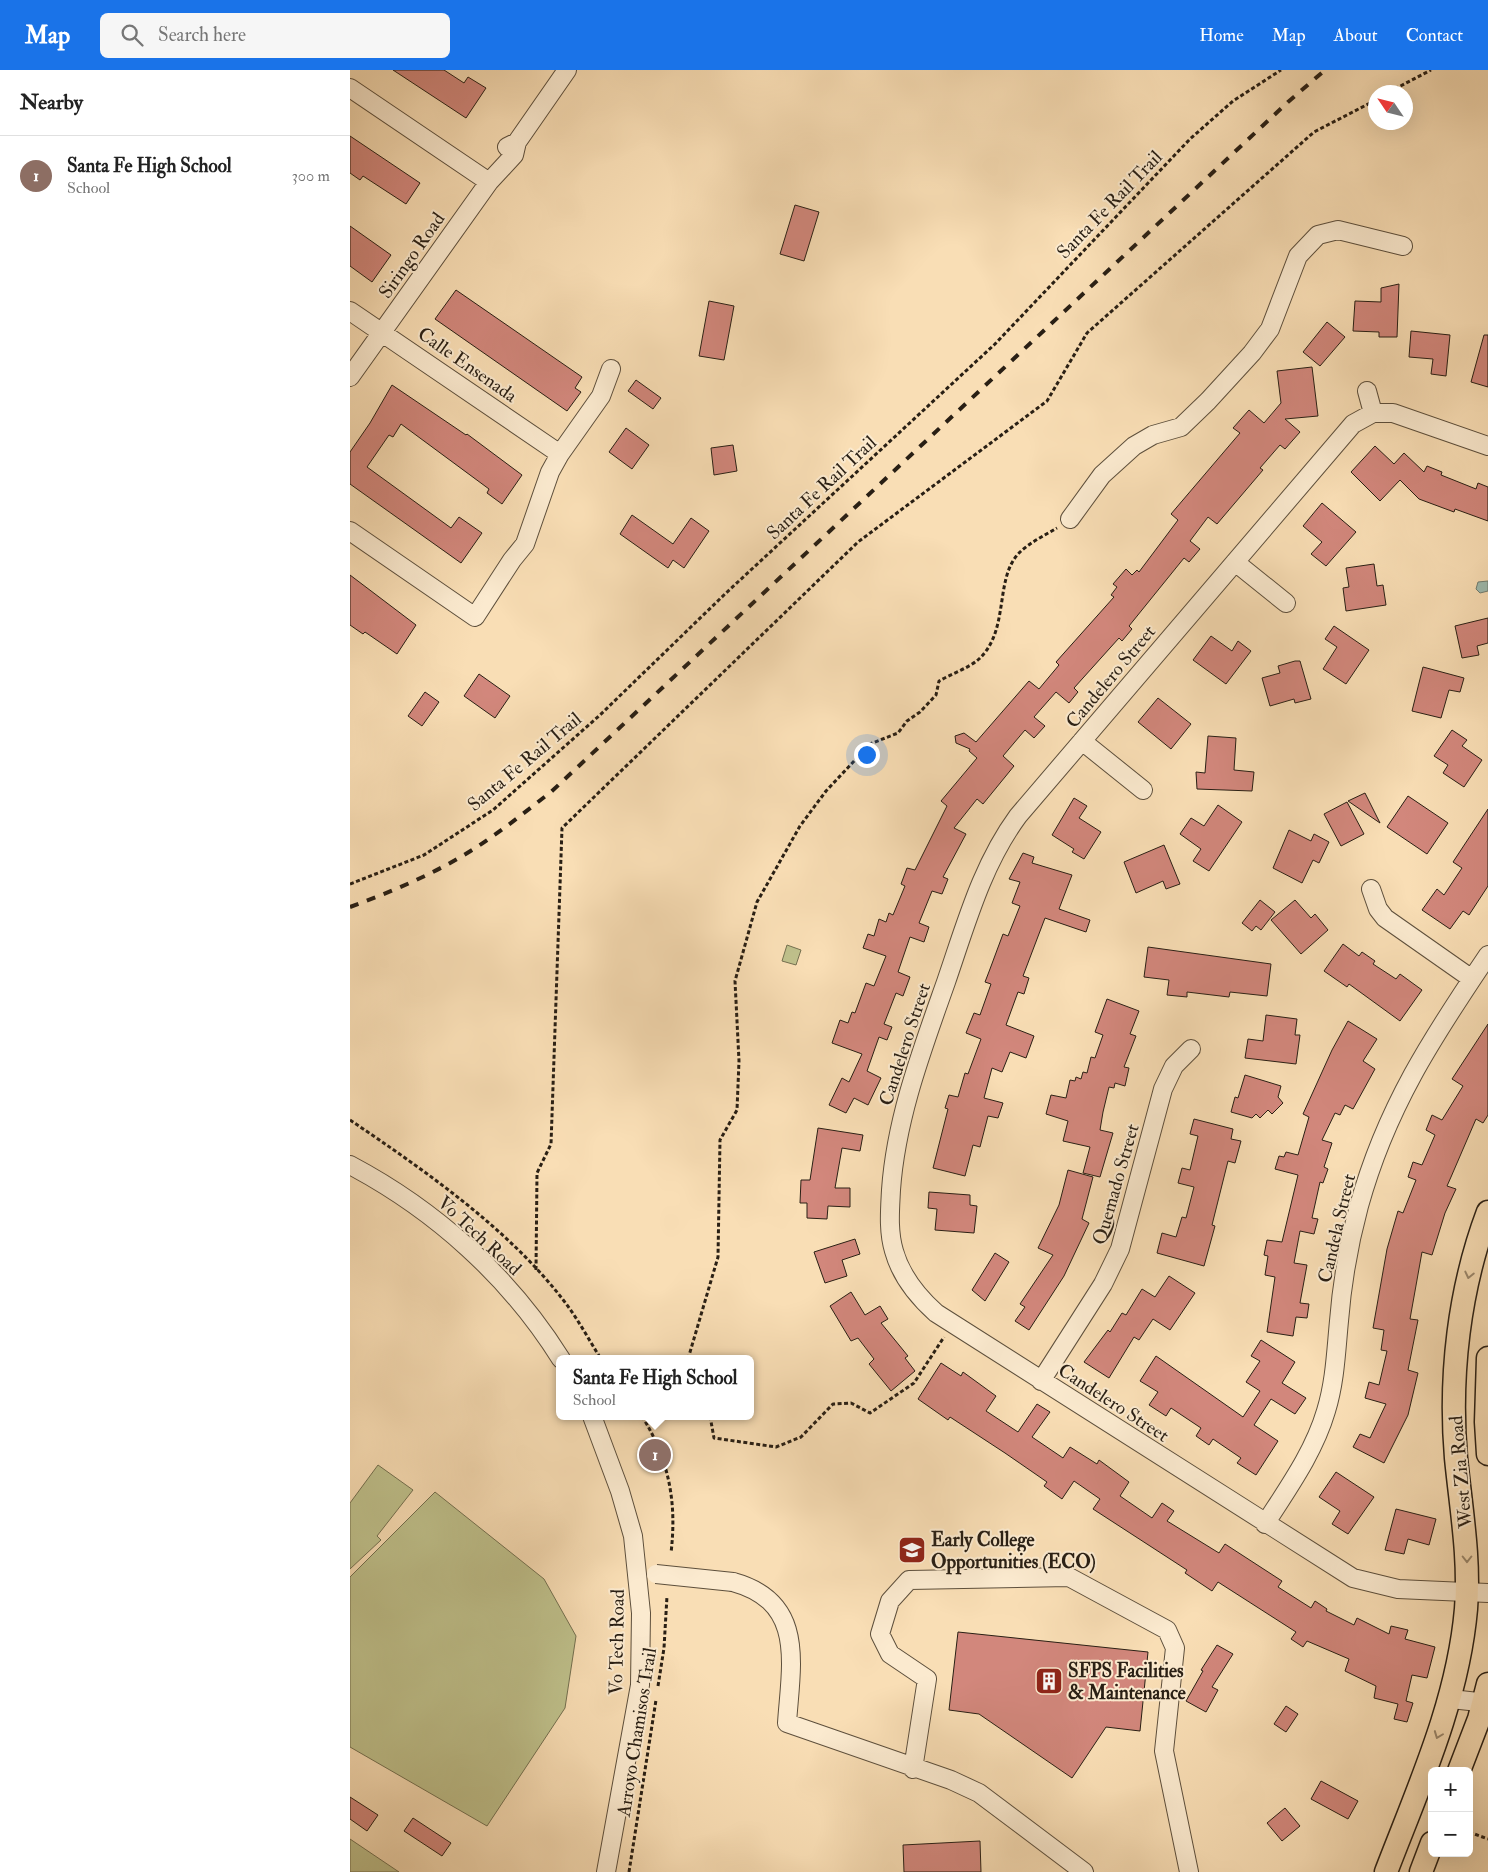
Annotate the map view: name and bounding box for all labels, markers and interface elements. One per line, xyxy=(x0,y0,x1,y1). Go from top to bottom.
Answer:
search box xyxy=(100,13,450,58)
text: Map xyxy=(25,20,70,51)
icon: search xyxy=(118,21,146,49)
text: Search here xyxy=(158,23,246,47)
text: Home xyxy=(1199,24,1244,47)
text: Map xyxy=(1272,24,1306,47)
text: About xyxy=(1334,24,1378,47)
text: Contact xyxy=(1406,24,1463,47)
north arrow xyxy=(1368,85,1413,130)
text: Nearby xyxy=(20,89,83,116)
street label: Santa Fe Rail Trail xyxy=(1052,145,1168,264)
text: Santa Fe High School xyxy=(67,154,232,178)
text: 1 xyxy=(33,166,39,186)
text: 300 m xyxy=(292,166,330,186)
text: School xyxy=(67,178,110,198)
street label: Siringo Road xyxy=(373,207,451,303)
street label: Calle Ensenada xyxy=(413,322,522,408)
street label: Santa Fe Rail Trail xyxy=(762,431,882,545)
street label: Candelero Street xyxy=(1061,620,1161,733)
street label: Santa Fe Rail Trail xyxy=(463,707,587,816)
your location xyxy=(854,742,880,768)
street label: Candelero Street xyxy=(874,980,936,1109)
street label: Quemado Street xyxy=(1087,1121,1145,1247)
street label: Candela Street xyxy=(1313,1171,1361,1285)
street label: Vo Tech Road xyxy=(432,1191,527,1281)
one-way arrow xyxy=(1464,1271,1475,1280)
popup xyxy=(556,1355,754,1420)
street label: Candelero Street xyxy=(1054,1358,1173,1448)
text: Santa Fe High School xyxy=(573,1366,737,1390)
text: School xyxy=(573,1390,616,1410)
street label: West Zia Road xyxy=(1444,1414,1478,1530)
pin: 1 xyxy=(639,1436,671,1474)
place label: Early College Opportunities (ECO) xyxy=(931,1528,1096,1575)
school or university icon: Early College Opportunities (ECO) xyxy=(897,1535,927,1565)
one-way arrow xyxy=(1462,1555,1472,1563)
street label: Vo Tech Road xyxy=(604,1588,630,1695)
street label: Arroyo Chamisos Trail xyxy=(612,1646,662,1820)
place label: SFPS Facilities & Maintenance xyxy=(1068,1659,1186,1705)
building icon: SFPS Facilities & Maintenance xyxy=(1034,1666,1064,1696)
one-way arrow xyxy=(1434,1730,1444,1739)
map controls xyxy=(1428,1767,1473,1857)
button: + xyxy=(1428,1767,1473,1812)
button: − xyxy=(1428,1812,1473,1857)

